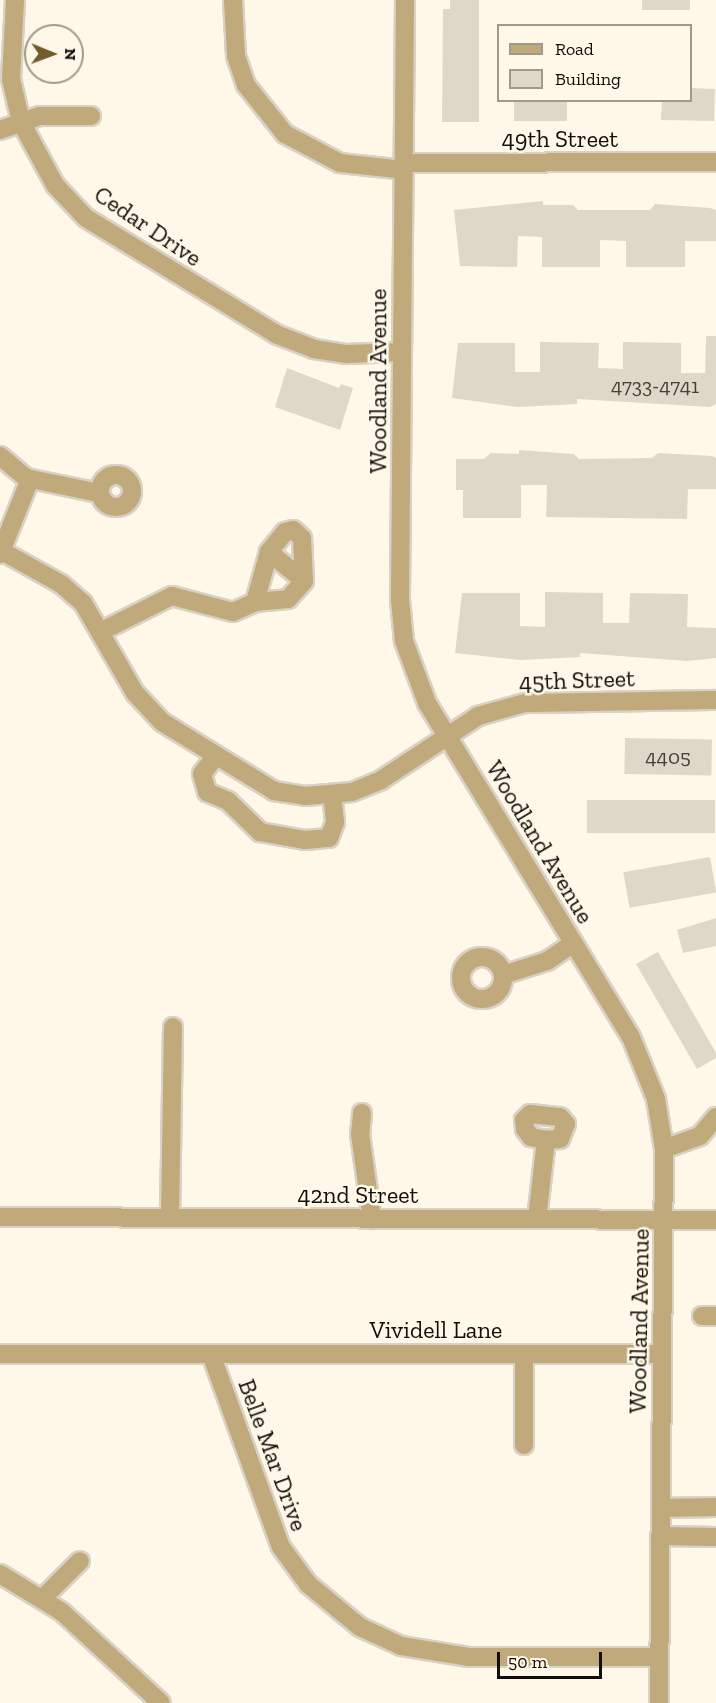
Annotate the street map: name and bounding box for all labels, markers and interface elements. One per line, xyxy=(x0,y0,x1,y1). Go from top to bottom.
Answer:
north arrow xyxy=(24,24,84,84)
legend xyxy=(497,24,692,102)
text: Road xyxy=(555,38,594,60)
text: N xyxy=(61,48,80,61)
text: Building xyxy=(555,68,621,90)
street label: 49th Street xyxy=(502,125,618,153)
street label: Cedar Drive xyxy=(89,180,207,272)
street label: Woodland Avenue xyxy=(364,288,392,474)
house number: 4733-4741 xyxy=(611,373,699,399)
street label: 45th Street xyxy=(518,664,636,696)
house number: 4405 xyxy=(645,744,691,770)
street label: Woodland Avenue xyxy=(480,755,600,929)
street label: 42nd Street xyxy=(298,1181,418,1209)
street label: Woodland Avenue xyxy=(623,1228,655,1414)
street label: Vividell Lane xyxy=(370,1316,502,1344)
street label: Belle Mar Drive xyxy=(232,1375,314,1535)
scale bar xyxy=(500,1640,605,1678)
text: 50 m xyxy=(508,1651,547,1673)

